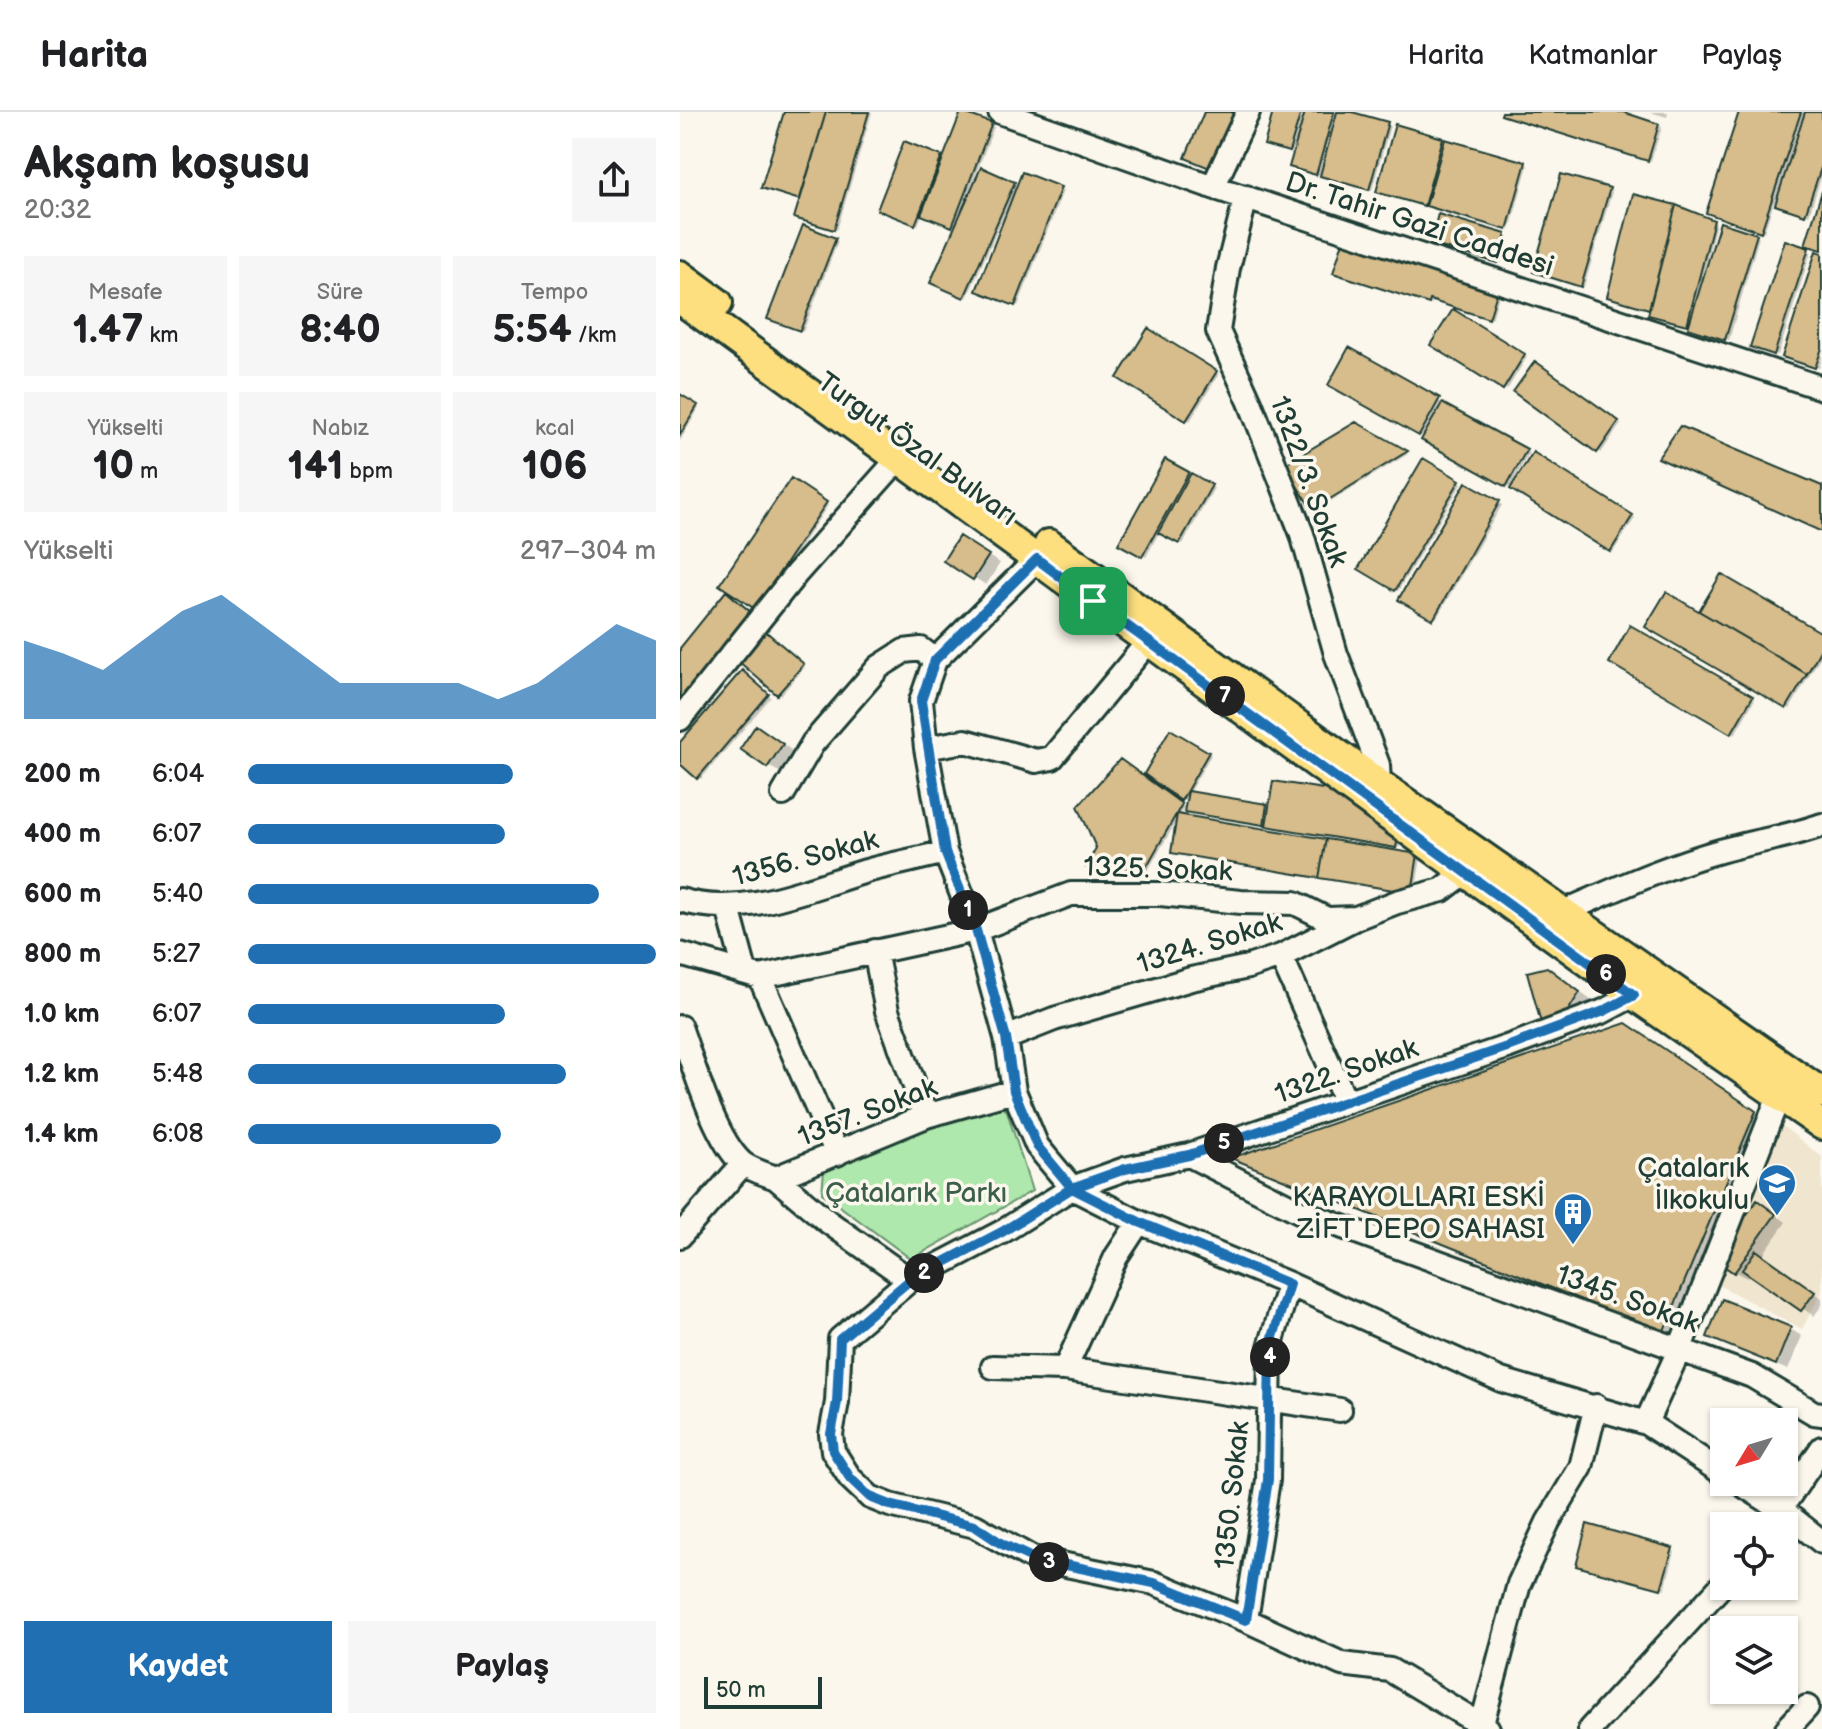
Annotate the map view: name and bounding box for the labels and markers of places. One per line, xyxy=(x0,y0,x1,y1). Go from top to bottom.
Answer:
pin xyxy=(1059,567,1127,635)
pin: 7 xyxy=(1205,676,1245,716)
pin: 1 xyxy=(948,890,988,930)
pin: 6 xyxy=(1586,954,1626,994)
pin: 5 xyxy=(1204,1123,1244,1163)
place label: Çatalarık İlkokulu xyxy=(1637,1152,1749,1217)
school or university icon: Çatalarık İlkokulu xyxy=(1756,1162,1798,1217)
place label: KARAYOLLARI ESKİ ZİFT DEPO SAHASI xyxy=(1292,1180,1545,1246)
building icon: KARAYOLLARI ESKİ ZİFT DEPO SAHASI xyxy=(1552,1191,1594,1246)
pin: 2 xyxy=(904,1253,944,1293)
pin: 4 xyxy=(1250,1337,1290,1377)
pin: 3 xyxy=(1029,1542,1069,1582)

